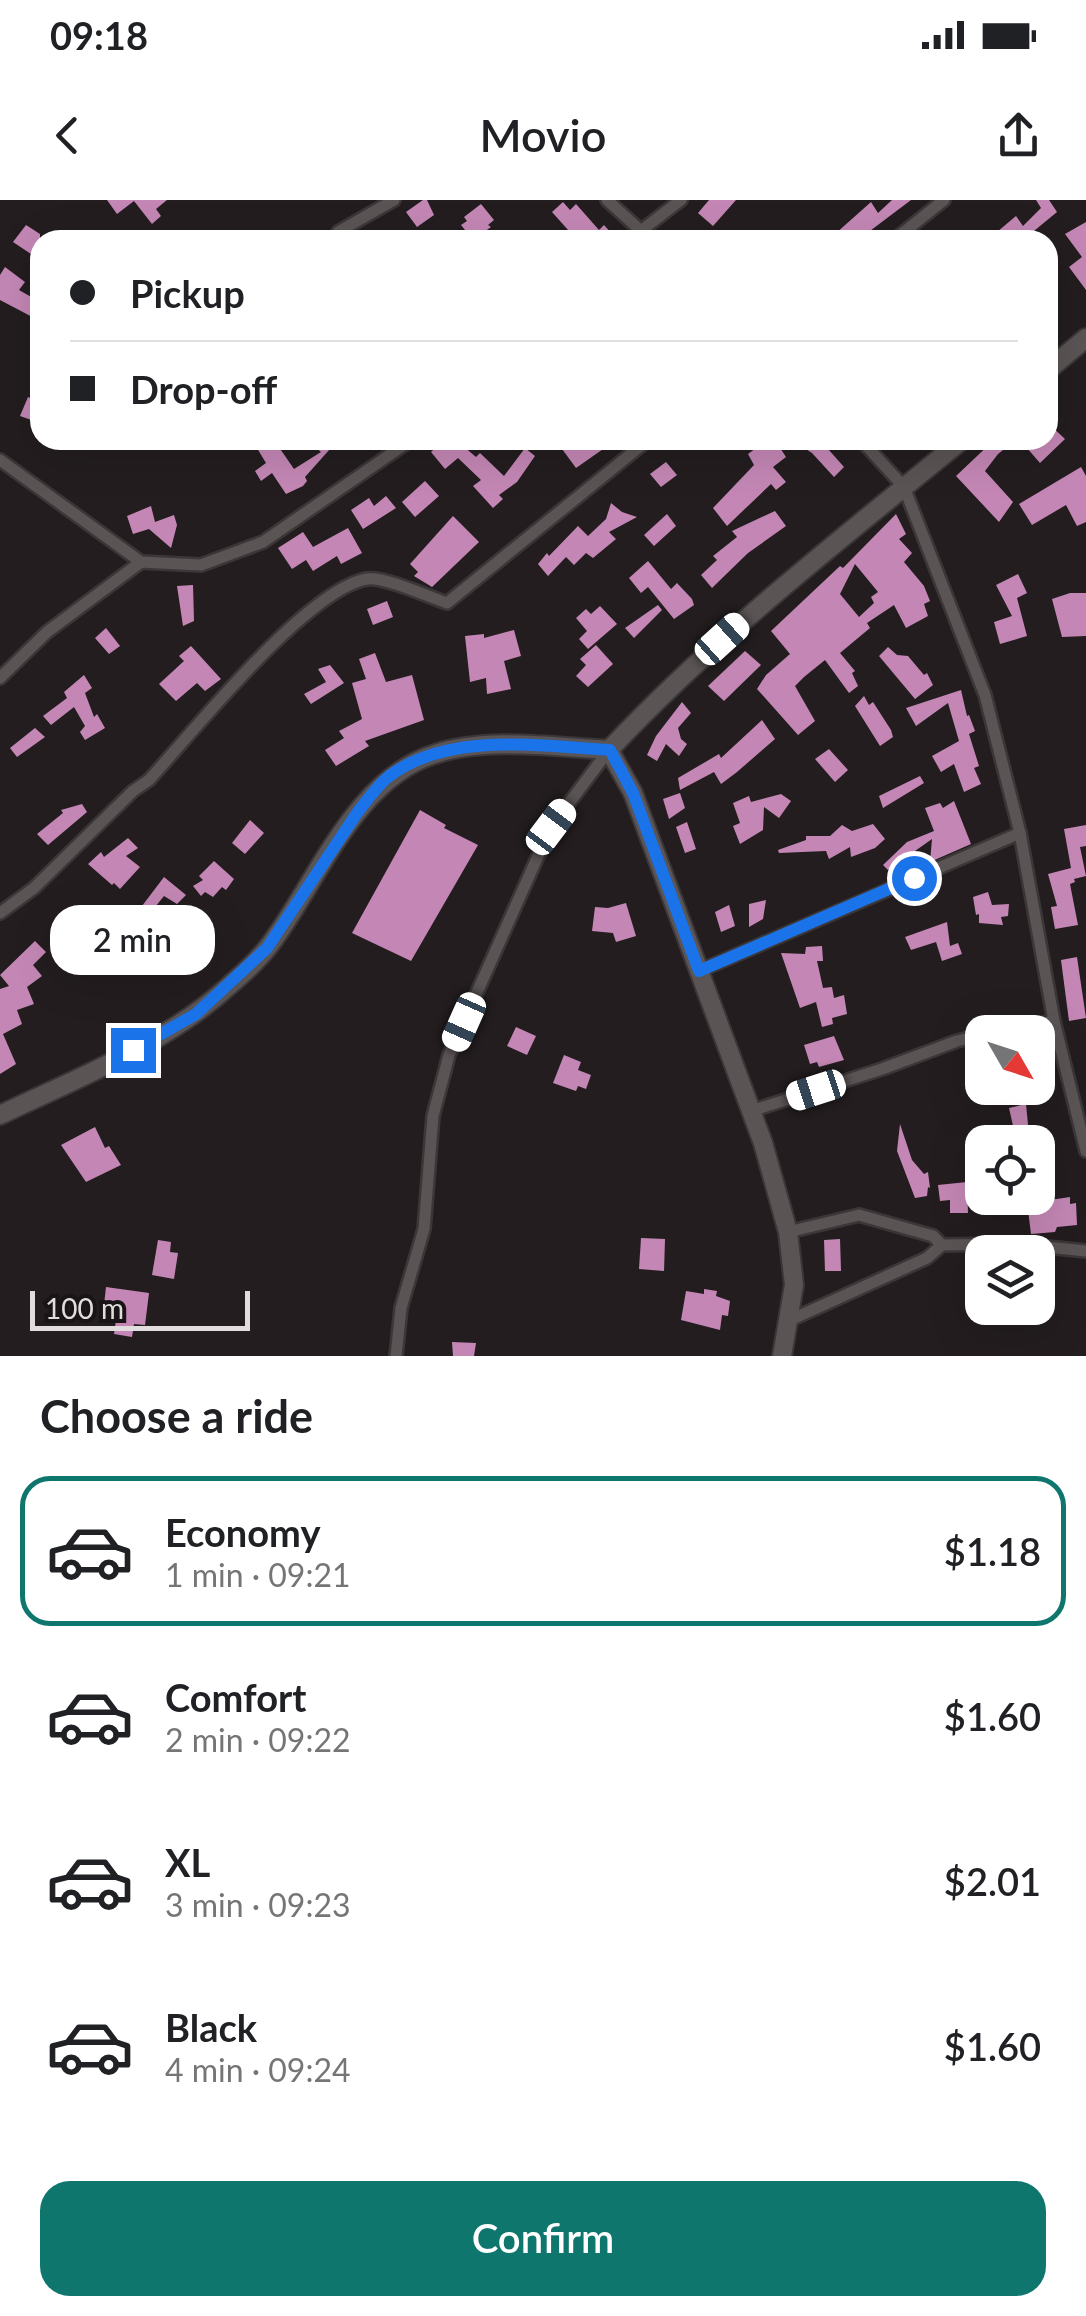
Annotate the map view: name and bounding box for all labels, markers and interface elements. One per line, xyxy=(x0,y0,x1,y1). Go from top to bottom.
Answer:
text: 09:18 xyxy=(50,12,148,58)
icon: back xyxy=(40,108,95,163)
text: Movio xyxy=(480,108,606,162)
icon: share xyxy=(991,108,1046,163)
text: Pickup xyxy=(130,270,245,316)
text: Drop-off xyxy=(130,366,277,412)
car xyxy=(690,608,754,670)
car xyxy=(521,794,581,860)
route start xyxy=(892,856,937,901)
callout: 2 min xyxy=(51,905,216,975)
text: 2 min xyxy=(93,920,172,959)
car xyxy=(438,988,490,1056)
north arrow xyxy=(965,1015,1055,1105)
map controls xyxy=(965,1015,1055,1325)
route end xyxy=(111,1028,156,1073)
car xyxy=(783,1066,849,1114)
button: locate xyxy=(965,1125,1055,1215)
button: layers xyxy=(965,1235,1055,1325)
scale bar xyxy=(30,1286,250,1330)
text: 100 m xyxy=(45,1291,124,1325)
text: Choose a ride xyxy=(40,1389,313,1443)
icon: car xyxy=(45,1506,135,1596)
text: Economy xyxy=(165,1509,320,1555)
text: $1.18 xyxy=(944,1528,1041,1574)
text: 1 min · 09:21 xyxy=(165,1555,351,1594)
icon: car xyxy=(45,1671,135,1761)
text: Comfort xyxy=(165,1674,306,1720)
text: $1.60 xyxy=(944,1693,1041,1739)
text: 2 min · 09:22 xyxy=(165,1720,351,1759)
icon: car xyxy=(45,1836,135,1926)
text: XL xyxy=(165,1839,210,1885)
text: $2.01 xyxy=(944,1858,1041,1904)
text: 3 min · 09:23 xyxy=(165,1885,351,1924)
icon: car xyxy=(45,2001,135,2091)
text: Black xyxy=(165,2004,257,2050)
text: $1.60 xyxy=(944,2023,1041,2069)
text: 4 min · 09:24 xyxy=(165,2050,351,2089)
button: Confirm xyxy=(40,2181,1046,2296)

